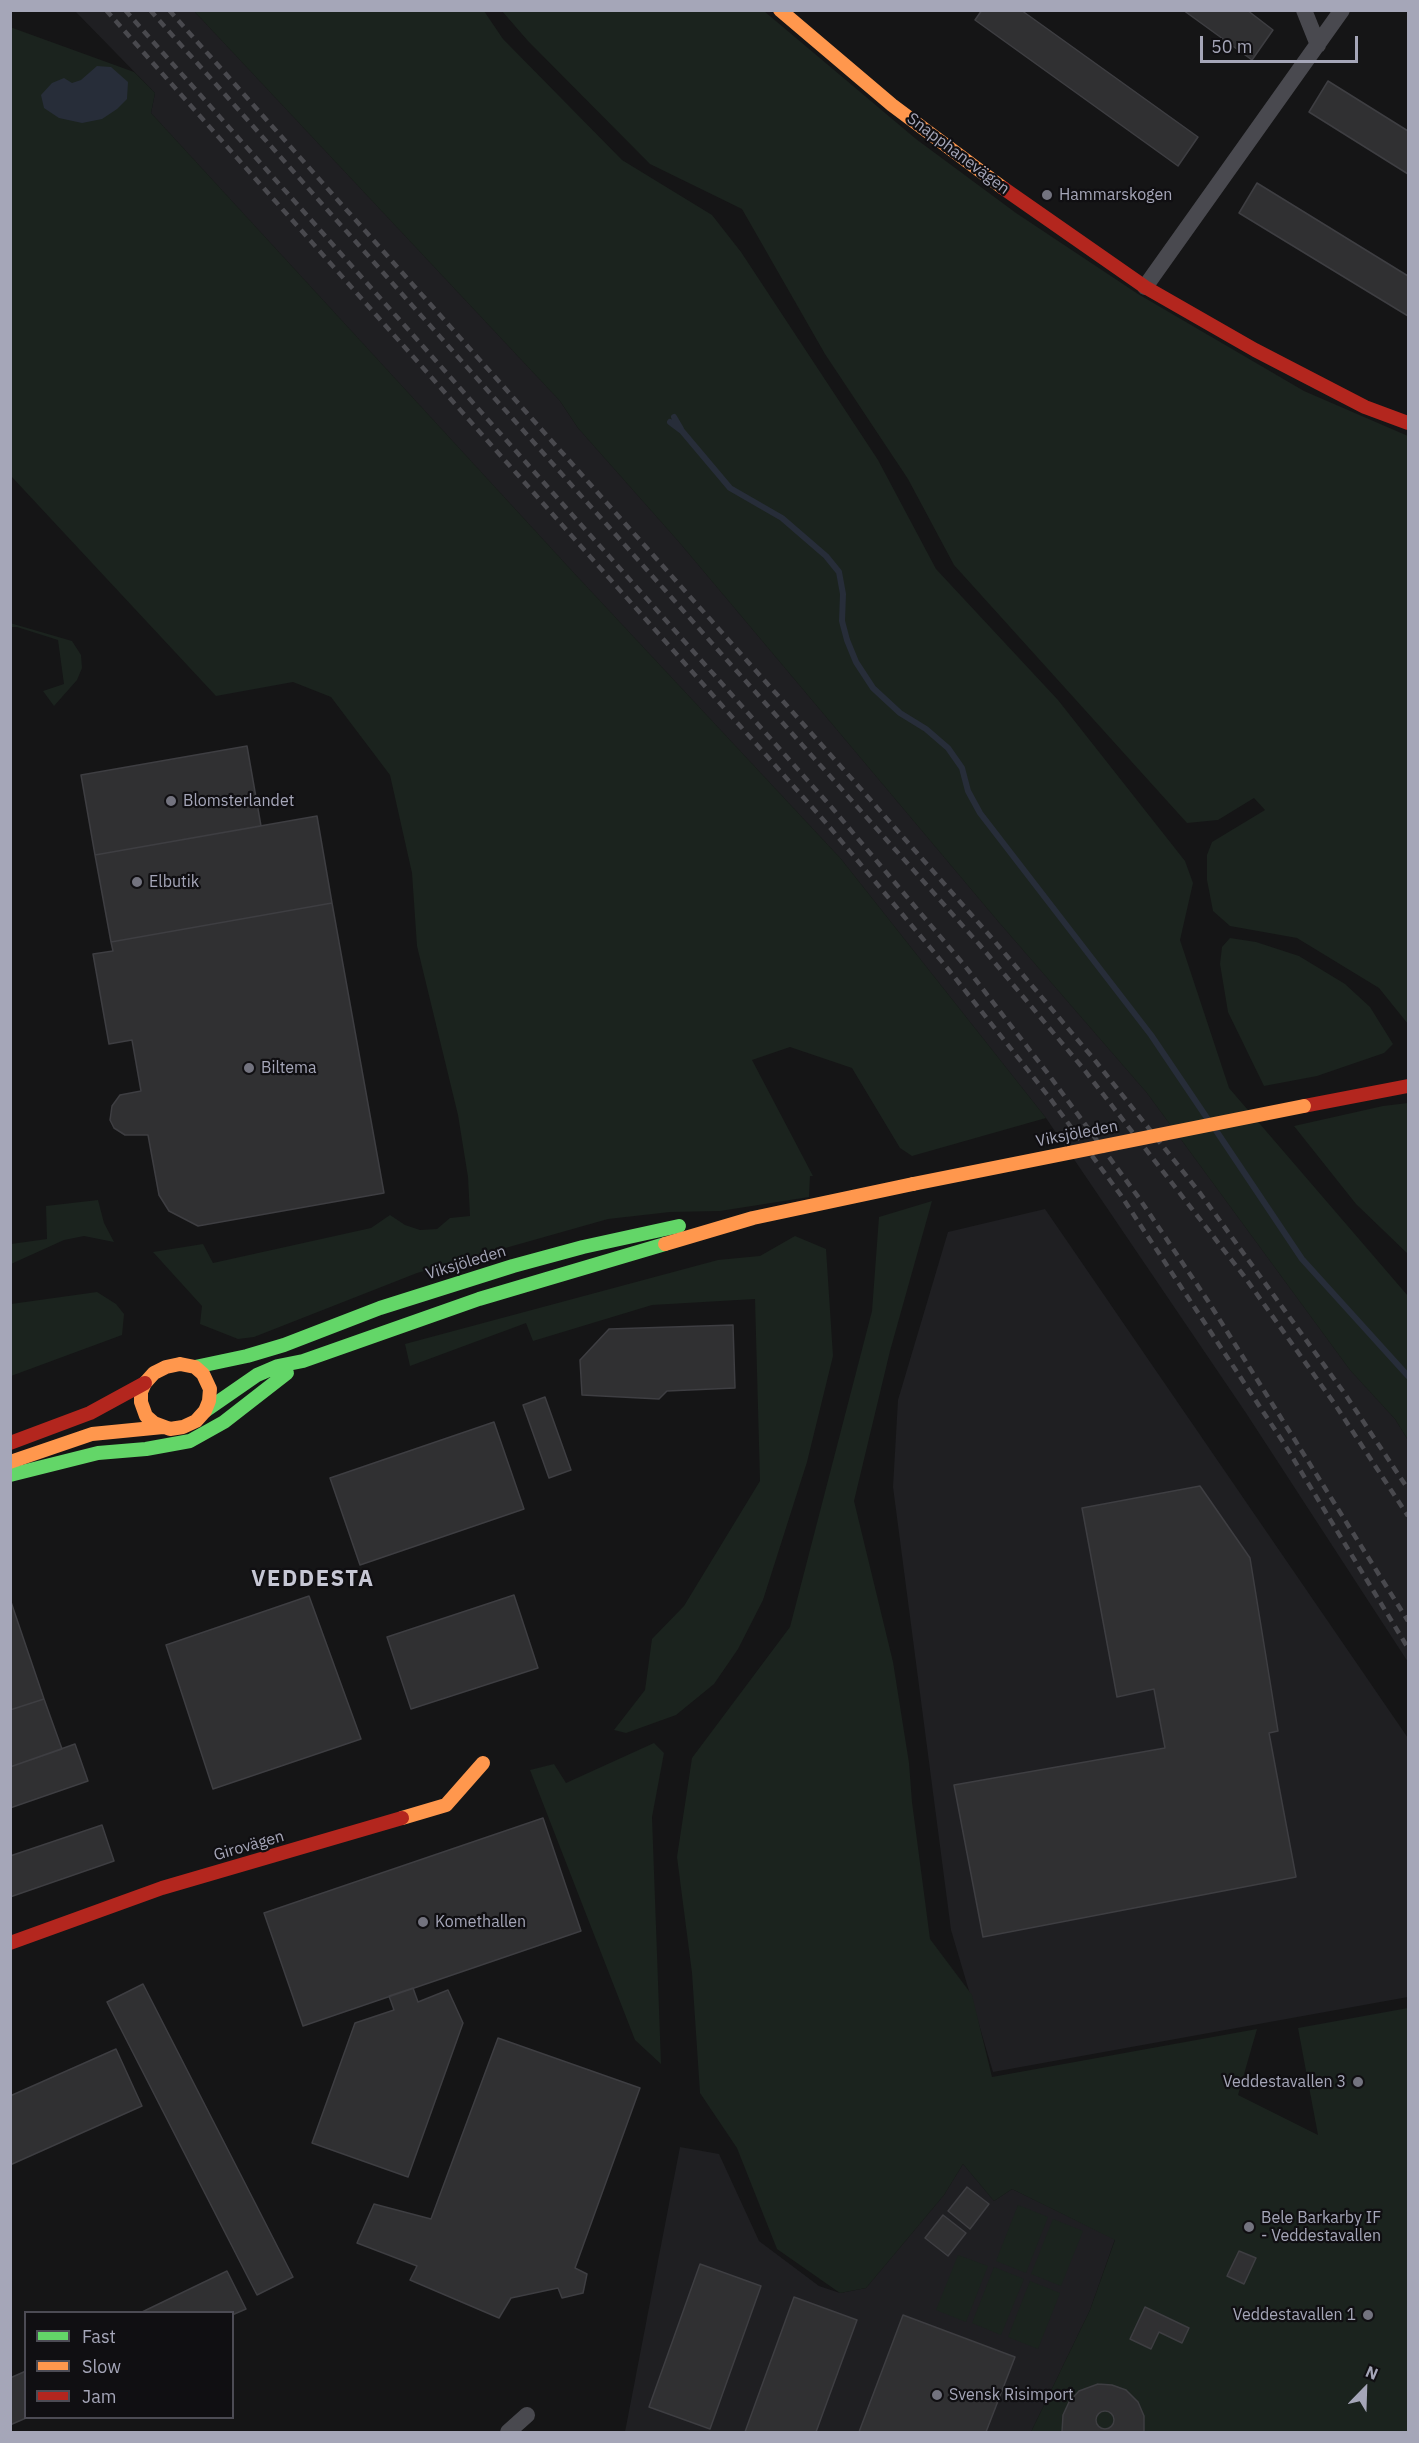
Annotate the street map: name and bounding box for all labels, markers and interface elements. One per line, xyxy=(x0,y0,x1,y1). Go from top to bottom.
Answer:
scale bar xyxy=(1203,24,1360,62)
text: 50 m xyxy=(1211,35,1253,58)
street label: Snapphanevägen xyxy=(903,109,1013,199)
place label: Hammarskogen xyxy=(1059,185,1172,205)
marker: Hammarskogen xyxy=(1040,188,1054,202)
place label: Blomsterlandet xyxy=(183,791,294,811)
marker: Blomsterlandet xyxy=(164,794,178,808)
place label: Elbutik xyxy=(149,872,199,892)
marker: Elbutik xyxy=(130,875,144,889)
place label: Biltema xyxy=(261,1058,317,1078)
marker: Biltema xyxy=(242,1061,256,1075)
street label: Viksjöleden xyxy=(1034,1117,1120,1151)
street label: Viksjöleden xyxy=(423,1242,509,1284)
district label: VEDDESTA xyxy=(251,1567,375,1593)
street label: Girovägen xyxy=(212,1827,286,1865)
place label: Komethallen xyxy=(435,1912,526,1932)
marker: Komethallen xyxy=(416,1915,430,1929)
place label: Veddestavallen 3 xyxy=(1223,2072,1346,2092)
marker: Veddestavallen 3 xyxy=(1351,2075,1365,2089)
place label: Bele Barkarby IF - Veddestavallen xyxy=(1261,2208,1381,2246)
marker: Bele Barkarby IF - Veddestavallen xyxy=(1242,2220,1256,2234)
place label: Veddestavallen 1 xyxy=(1233,2305,1356,2325)
marker: Veddestavallen 1 xyxy=(1361,2308,1375,2322)
legend xyxy=(24,2311,234,2419)
text: Fast xyxy=(82,2325,116,2348)
text: Slow xyxy=(82,2355,121,2378)
north arrow xyxy=(1335,2359,1395,2419)
text: N xyxy=(1363,2361,1381,2384)
text: Jam xyxy=(82,2385,117,2408)
place label: Svensk Risimport xyxy=(949,2385,1074,2405)
marker: Svensk Risimport xyxy=(930,2388,944,2402)

